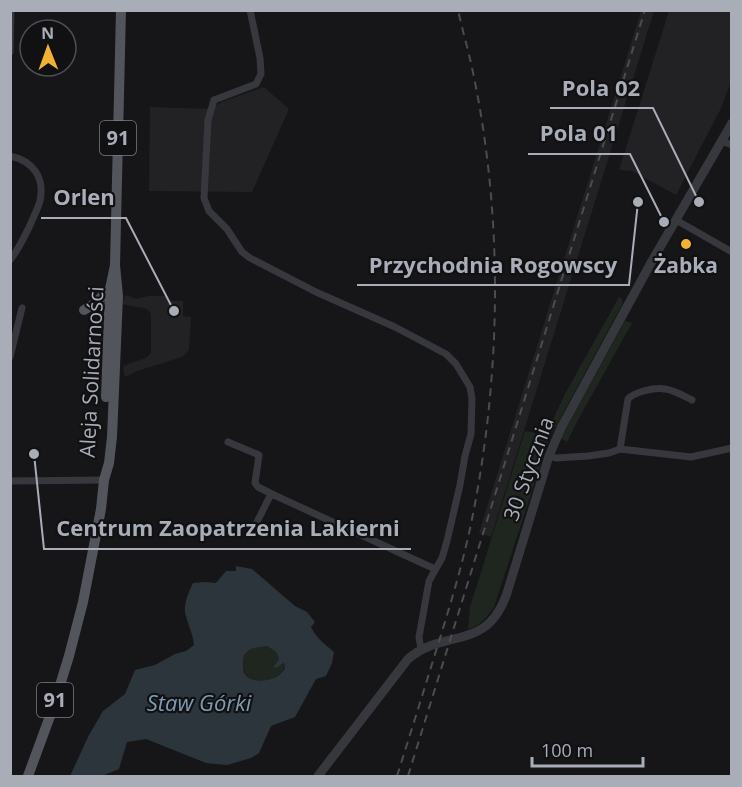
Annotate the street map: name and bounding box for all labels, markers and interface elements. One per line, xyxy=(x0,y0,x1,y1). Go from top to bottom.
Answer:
north arrow xyxy=(18,18,78,78)
text: N xyxy=(41,22,54,44)
callout: Pola 02 xyxy=(550,68,653,108)
text: Pola 02 xyxy=(562,72,640,102)
callout: Pola 01 xyxy=(528,114,630,154)
text: Pola 01 xyxy=(540,117,618,147)
road number: 91 xyxy=(100,121,136,155)
callout: Orlen xyxy=(41,178,126,218)
text: Orlen xyxy=(53,181,115,211)
marker: Żabka xyxy=(679,237,693,251)
callout: Przychodnia Rogowscy xyxy=(357,245,629,285)
text: Przychodnia Rogowscy xyxy=(369,249,618,279)
place label: Żabka xyxy=(654,251,718,279)
street label: Aleja Solidarności xyxy=(73,286,109,458)
street label: 30 Stycznia xyxy=(496,413,560,525)
callout: Centrum Zaopatrzenia Lakierni xyxy=(44,509,411,549)
text: Centrum Zaopatrzenia Lakierni xyxy=(56,512,400,542)
road number: 91 xyxy=(37,683,73,717)
water label: Staw Górki xyxy=(147,687,252,717)
scale bar xyxy=(532,730,643,768)
text: 100 m xyxy=(541,738,593,762)

